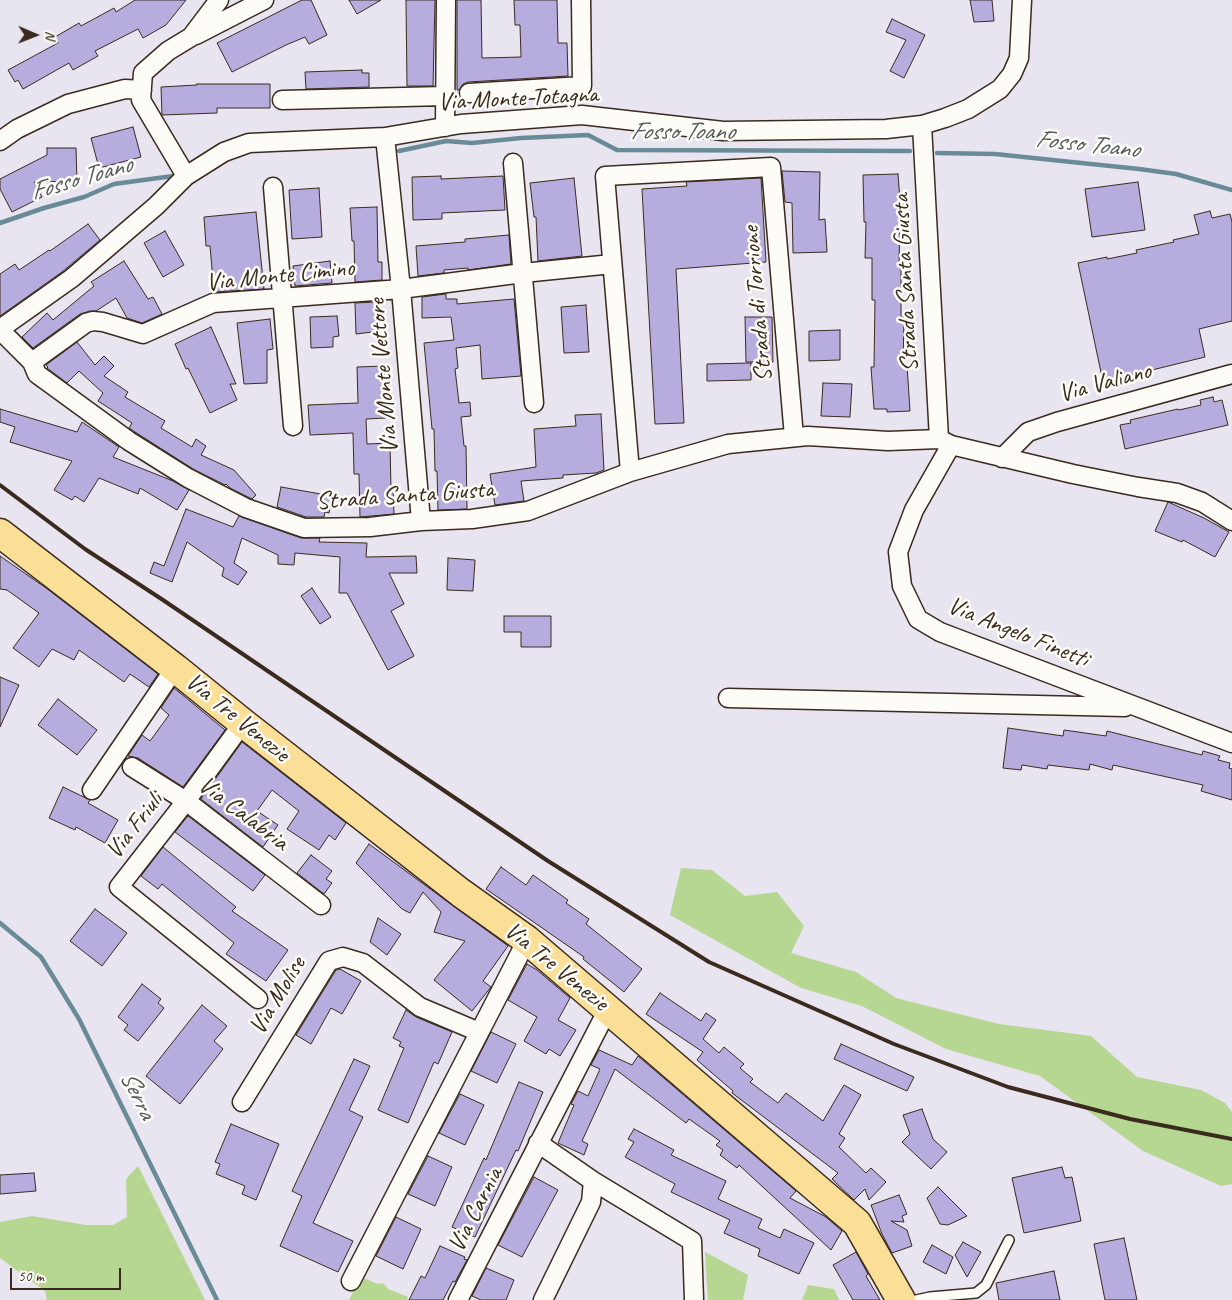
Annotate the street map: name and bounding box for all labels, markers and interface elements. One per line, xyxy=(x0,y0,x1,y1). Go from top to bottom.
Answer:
north arrow xyxy=(10,10,60,60)
text: N xyxy=(42,31,59,40)
street label: Via Monte Totagna xyxy=(437,80,599,118)
water label: Fosso Toano xyxy=(630,116,734,148)
water label: Fosso Toano xyxy=(1034,124,1140,166)
water label: Fosso Toano xyxy=(27,150,135,208)
street label: Strada Santa Giusta xyxy=(886,193,926,373)
street label: Strada di Torrione xyxy=(736,225,780,383)
street label: Via Monte Cimino xyxy=(204,253,356,299)
street label: Via Monte Vettore xyxy=(362,297,406,455)
street label: Via Valiano xyxy=(1056,356,1154,410)
street label: Strada Santa Giusta xyxy=(315,475,495,517)
street label: Via Angelo Finetti xyxy=(943,591,1093,675)
street label: Via Tre Venezie xyxy=(179,667,295,769)
street label: Via Calabria xyxy=(192,770,294,858)
street label: Via Friuli xyxy=(100,787,170,865)
street label: Via Tre Venezie xyxy=(498,916,614,1018)
street label: Via Molise xyxy=(243,952,313,1040)
water label: Serra xyxy=(112,1066,162,1124)
street label: Via Carnia xyxy=(442,1163,510,1257)
scale bar xyxy=(12,1258,124,1290)
text: 50 m xyxy=(18,1267,44,1286)

